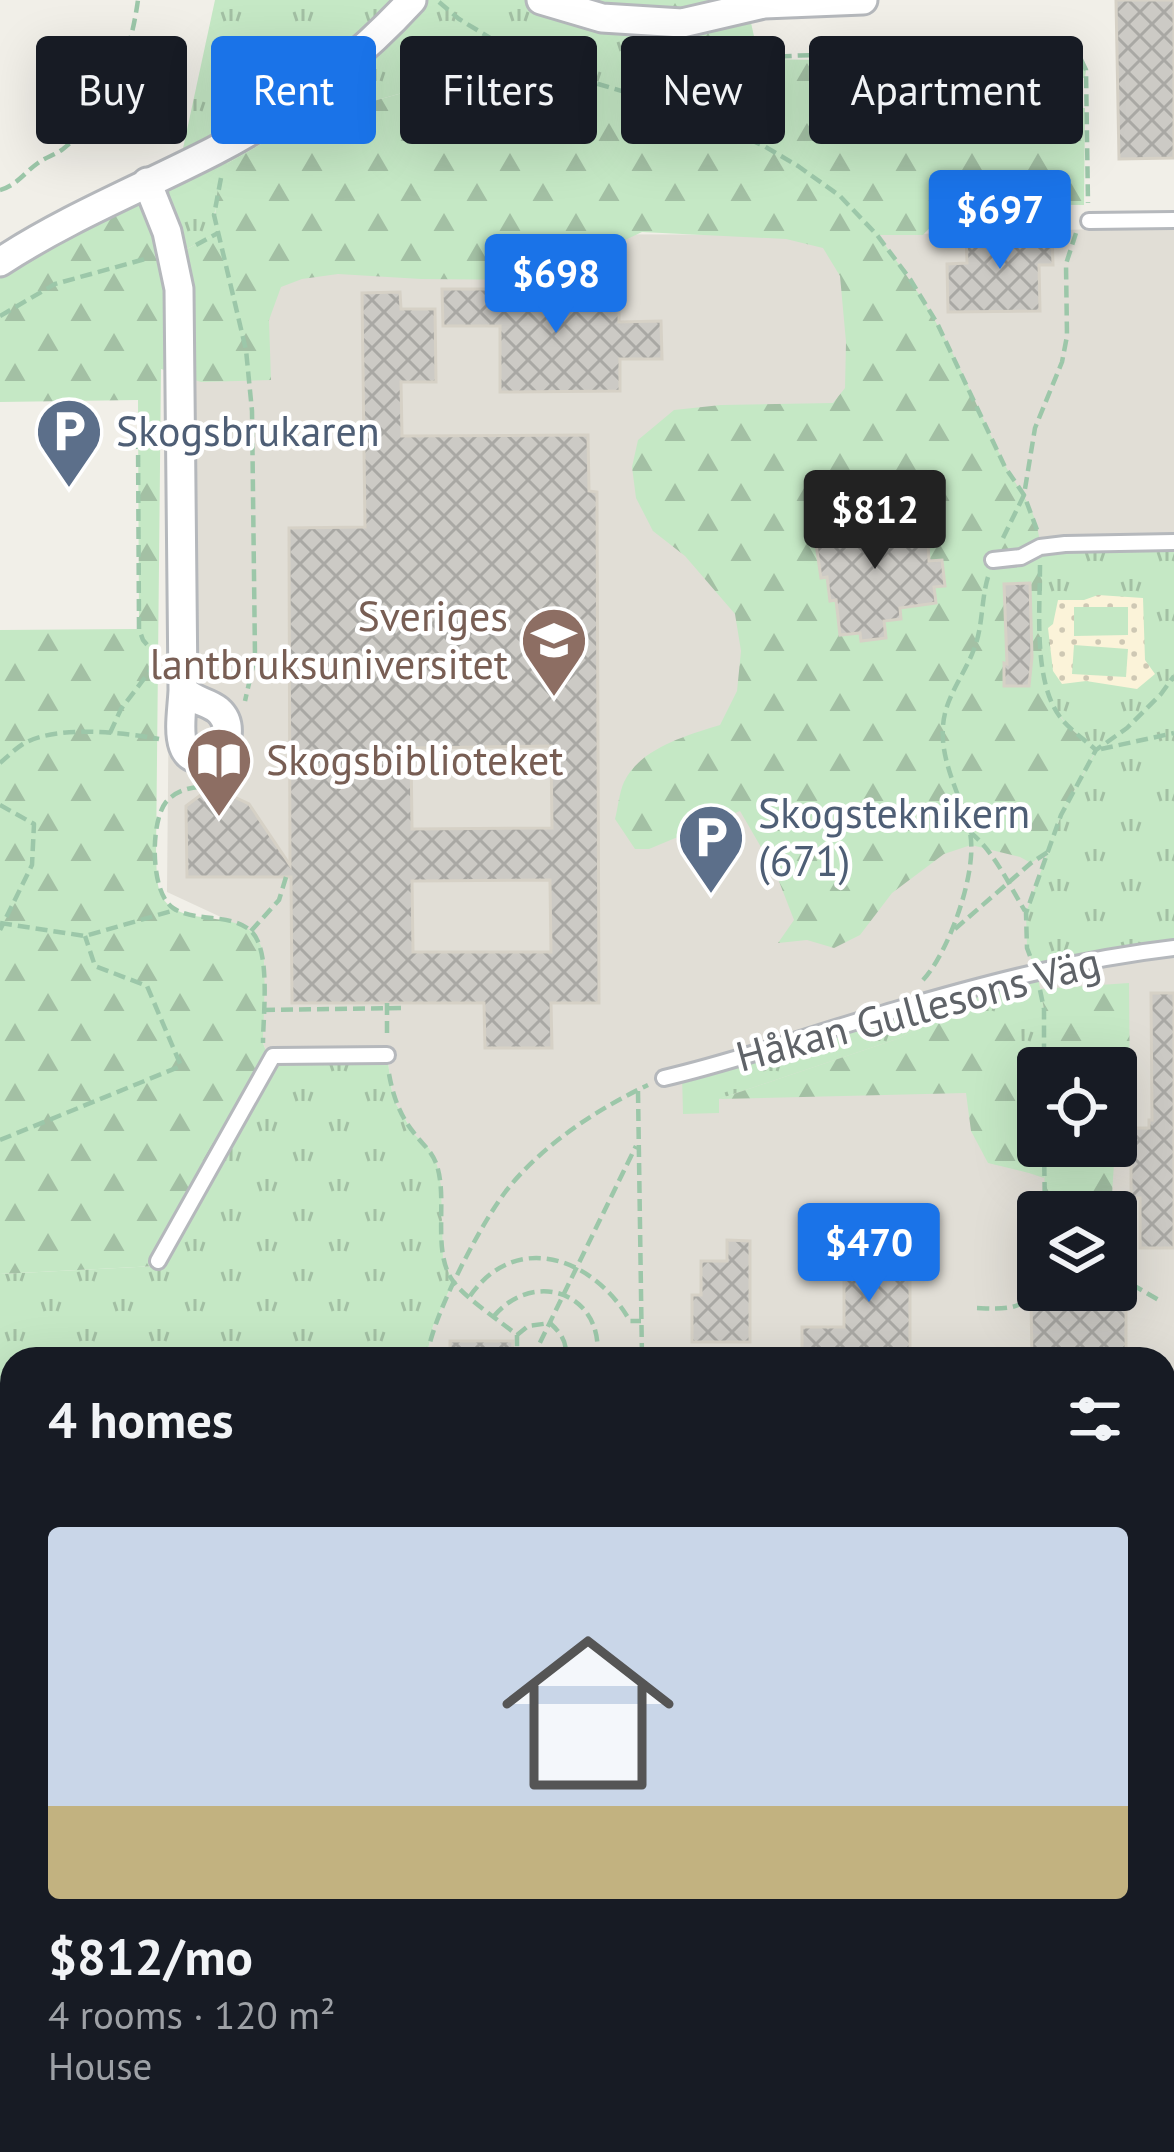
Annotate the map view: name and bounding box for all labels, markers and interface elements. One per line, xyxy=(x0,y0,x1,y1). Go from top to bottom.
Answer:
chip: Buy xyxy=(36,36,187,144)
chip: Rent xyxy=(211,36,376,144)
chip: Filters xyxy=(400,36,597,144)
chip: New xyxy=(621,36,785,144)
chip: Apartment xyxy=(809,36,1083,144)
pin: $697 xyxy=(929,170,1071,272)
text: $697 xyxy=(956,183,1044,234)
pin: $698 xyxy=(485,234,627,336)
text: $698 xyxy=(512,247,600,298)
parking icon: Skogsbrukaren xyxy=(34,396,104,490)
place label: Skogsbrukaren xyxy=(116,403,380,458)
pin: $812 xyxy=(804,470,946,572)
text: $812 xyxy=(831,483,919,534)
place label: Sveriges lantbruksuniversitet xyxy=(150,588,508,691)
school or university icon: Sveriges lantbruksuniversitet xyxy=(519,605,589,699)
library icon: Skogsbiblioteket xyxy=(184,725,254,819)
place label: Skogsbiblioteket xyxy=(266,732,564,787)
place label: Skogsteknikern (671) xyxy=(758,785,1030,888)
parking icon: Skogsteknikern (671) xyxy=(676,802,746,896)
street label: Håkan Gullesons Väg xyxy=(730,933,1106,1084)
map controls xyxy=(1017,1047,1137,1311)
button: locate xyxy=(1017,1047,1137,1167)
button: layers xyxy=(1017,1191,1137,1311)
pin: $470 xyxy=(798,1203,940,1305)
text: $470 xyxy=(825,1216,913,1267)
text: 4 homes xyxy=(48,1386,234,1452)
icon: filters xyxy=(1062,1386,1128,1452)
icon: home xyxy=(480,1605,696,1821)
text: $812/mo xyxy=(48,1923,253,1989)
text: 4 rooms · 120 m² xyxy=(48,1989,335,2040)
text: House xyxy=(48,2040,152,2091)

